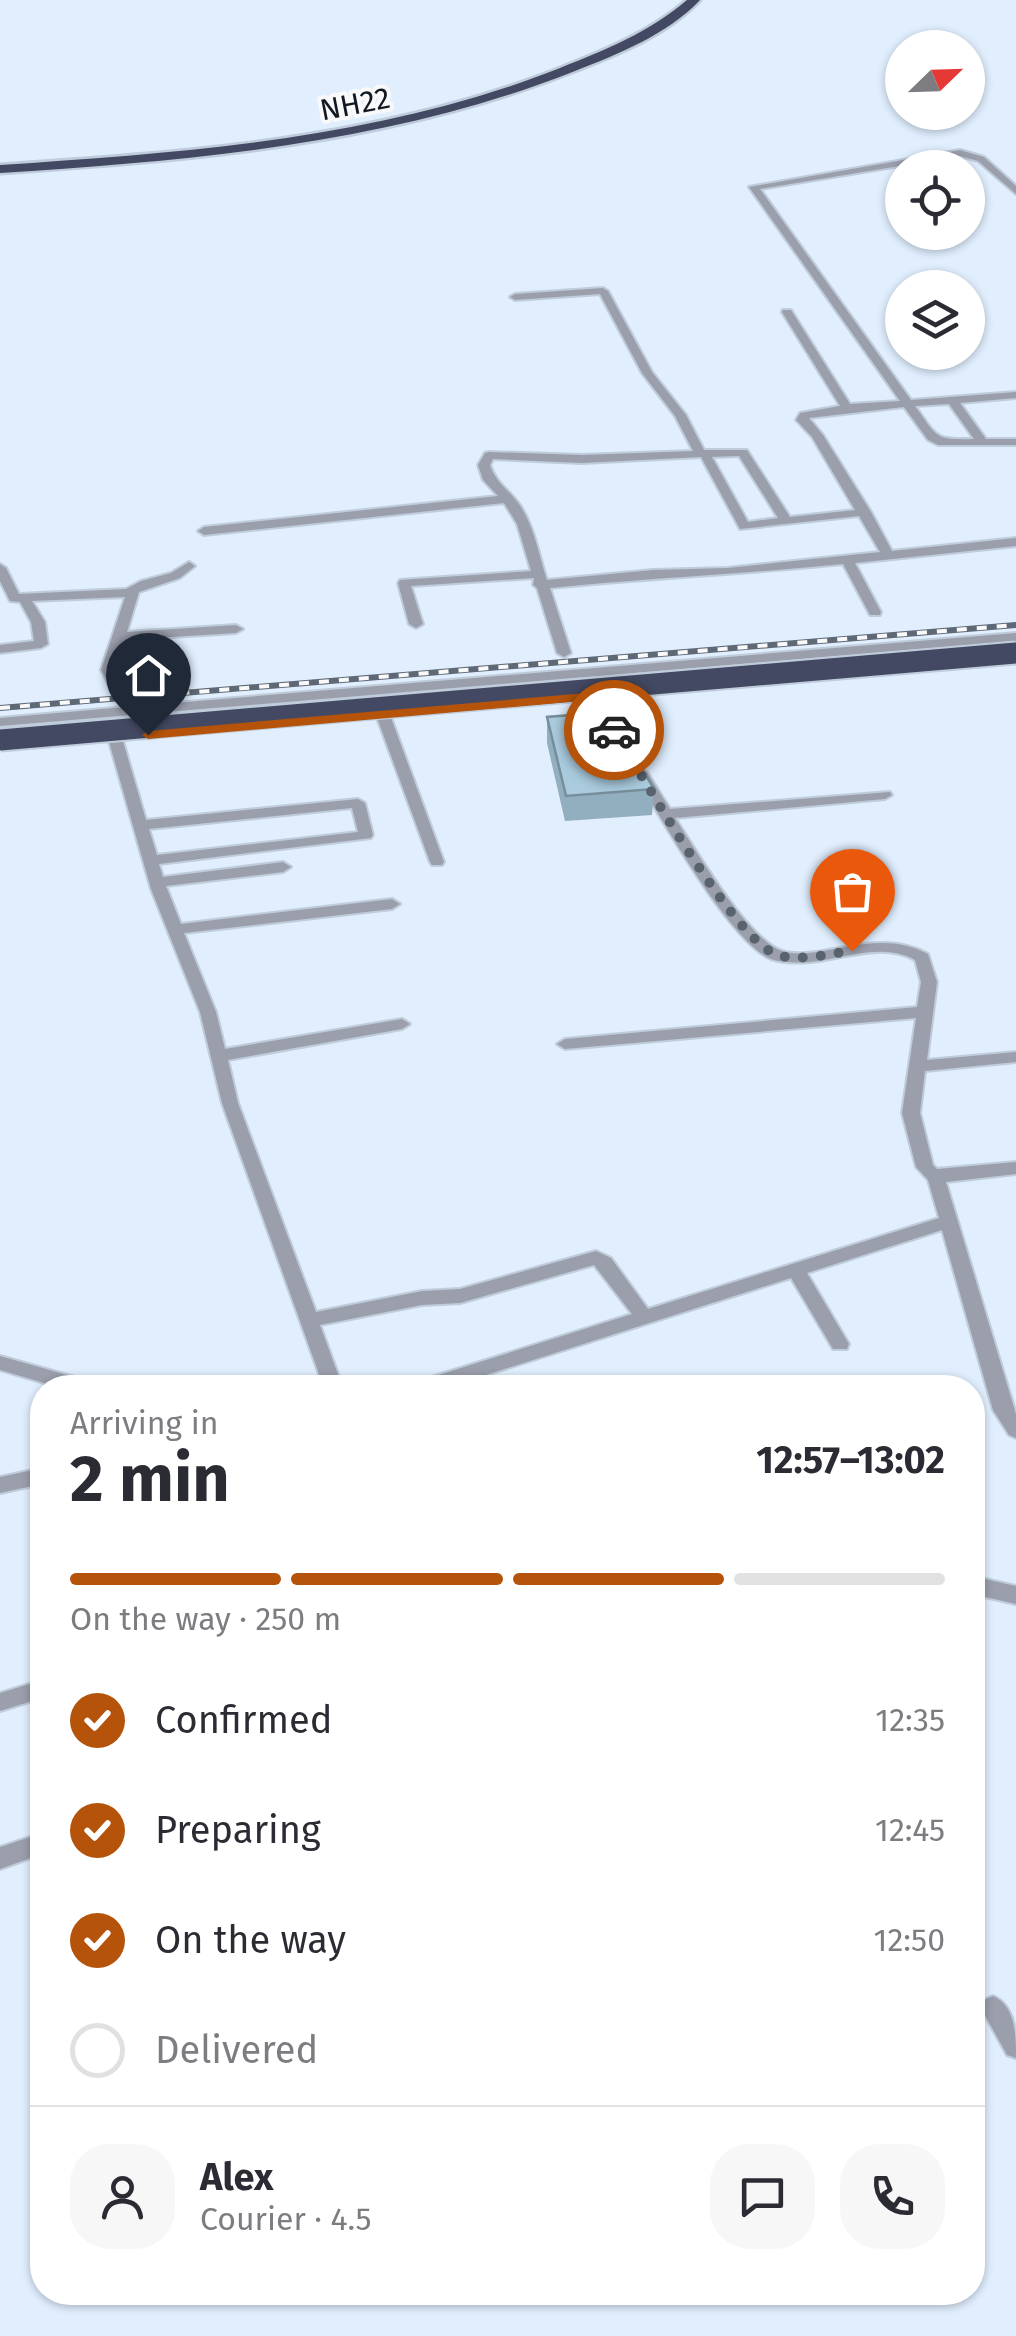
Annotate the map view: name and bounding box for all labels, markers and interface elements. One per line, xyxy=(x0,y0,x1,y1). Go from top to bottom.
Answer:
north arrow xyxy=(885,30,985,130)
map controls xyxy=(885,30,985,370)
street label: NH22 xyxy=(317,80,393,128)
button: locate xyxy=(885,150,985,250)
button: layers xyxy=(885,270,985,370)
pin xyxy=(106,633,191,736)
icon: home xyxy=(121,648,176,703)
courier xyxy=(564,680,664,780)
icon: car xyxy=(587,703,642,758)
pin xyxy=(810,849,895,952)
icon: bag xyxy=(825,864,880,919)
text: Arriving in xyxy=(70,1404,218,1442)
text: 12:57–13:02 xyxy=(756,1437,945,1483)
text: 2 min xyxy=(70,1440,230,1518)
text: On the way · 250 m xyxy=(70,1600,341,1638)
icon: check xyxy=(70,1693,125,1748)
text: Confirmed xyxy=(155,1697,333,1743)
text: 12:35 xyxy=(875,1701,945,1739)
icon: check xyxy=(70,1803,125,1858)
text: Preparing xyxy=(155,1807,321,1853)
text: 12:45 xyxy=(875,1811,945,1849)
icon: check xyxy=(70,1913,125,1968)
text: On the way xyxy=(155,1917,346,1963)
text: 12:50 xyxy=(874,1921,945,1959)
text: Delivered xyxy=(155,2027,318,2073)
button: person xyxy=(70,2144,175,2249)
button: chat xyxy=(710,2144,815,2249)
button: phone xyxy=(840,2144,945,2249)
text: Alex xyxy=(200,2154,273,2200)
text: Courier · 4.5 xyxy=(200,2200,371,2238)

